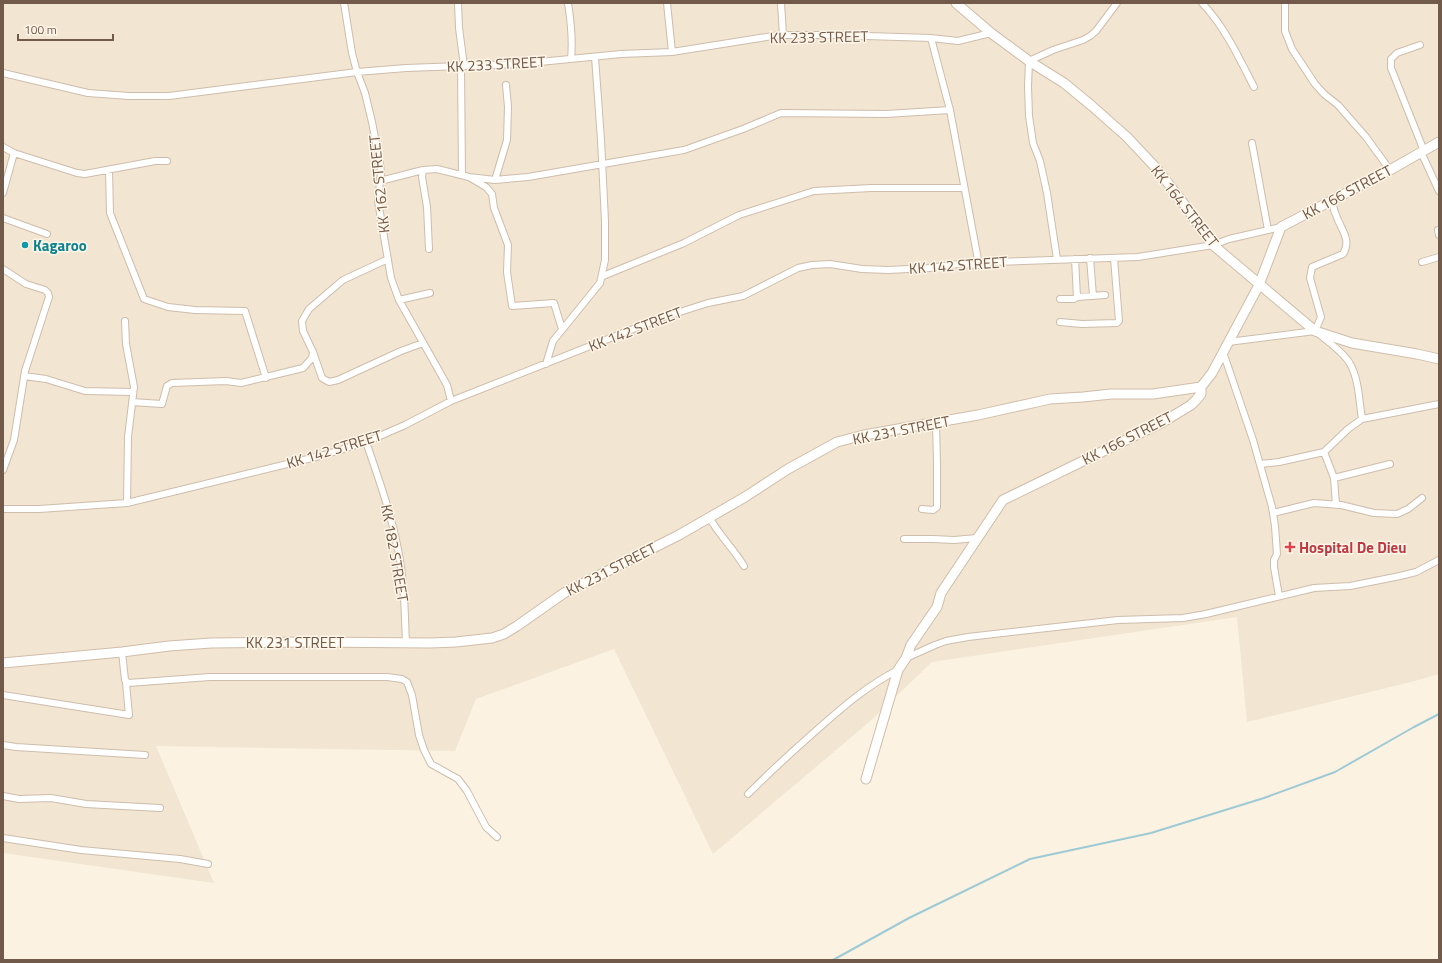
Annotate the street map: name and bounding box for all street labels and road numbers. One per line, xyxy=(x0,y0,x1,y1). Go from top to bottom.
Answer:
street label: KK 233 STREET xyxy=(769,25,869,49)
street label: KK 233 STREET xyxy=(446,50,546,78)
street label: KK 162 STREET xyxy=(362,134,396,234)
street label: KK 166 STREET xyxy=(1298,159,1396,225)
street label: KK 164 STREET xyxy=(1146,160,1224,252)
street label: KK 142 STREET xyxy=(908,250,1008,280)
street label: KK 142 STREET xyxy=(585,301,685,357)
street label: KK 166 STREET xyxy=(1078,405,1176,471)
street label: KK 231 STREET xyxy=(850,409,952,451)
street label: KK 142 STREET xyxy=(283,424,385,474)
street label: KK 182 STREET xyxy=(375,502,415,604)
street label: KK 231 STREET xyxy=(562,536,660,602)
street label: KK 231 STREET xyxy=(246,631,344,654)

